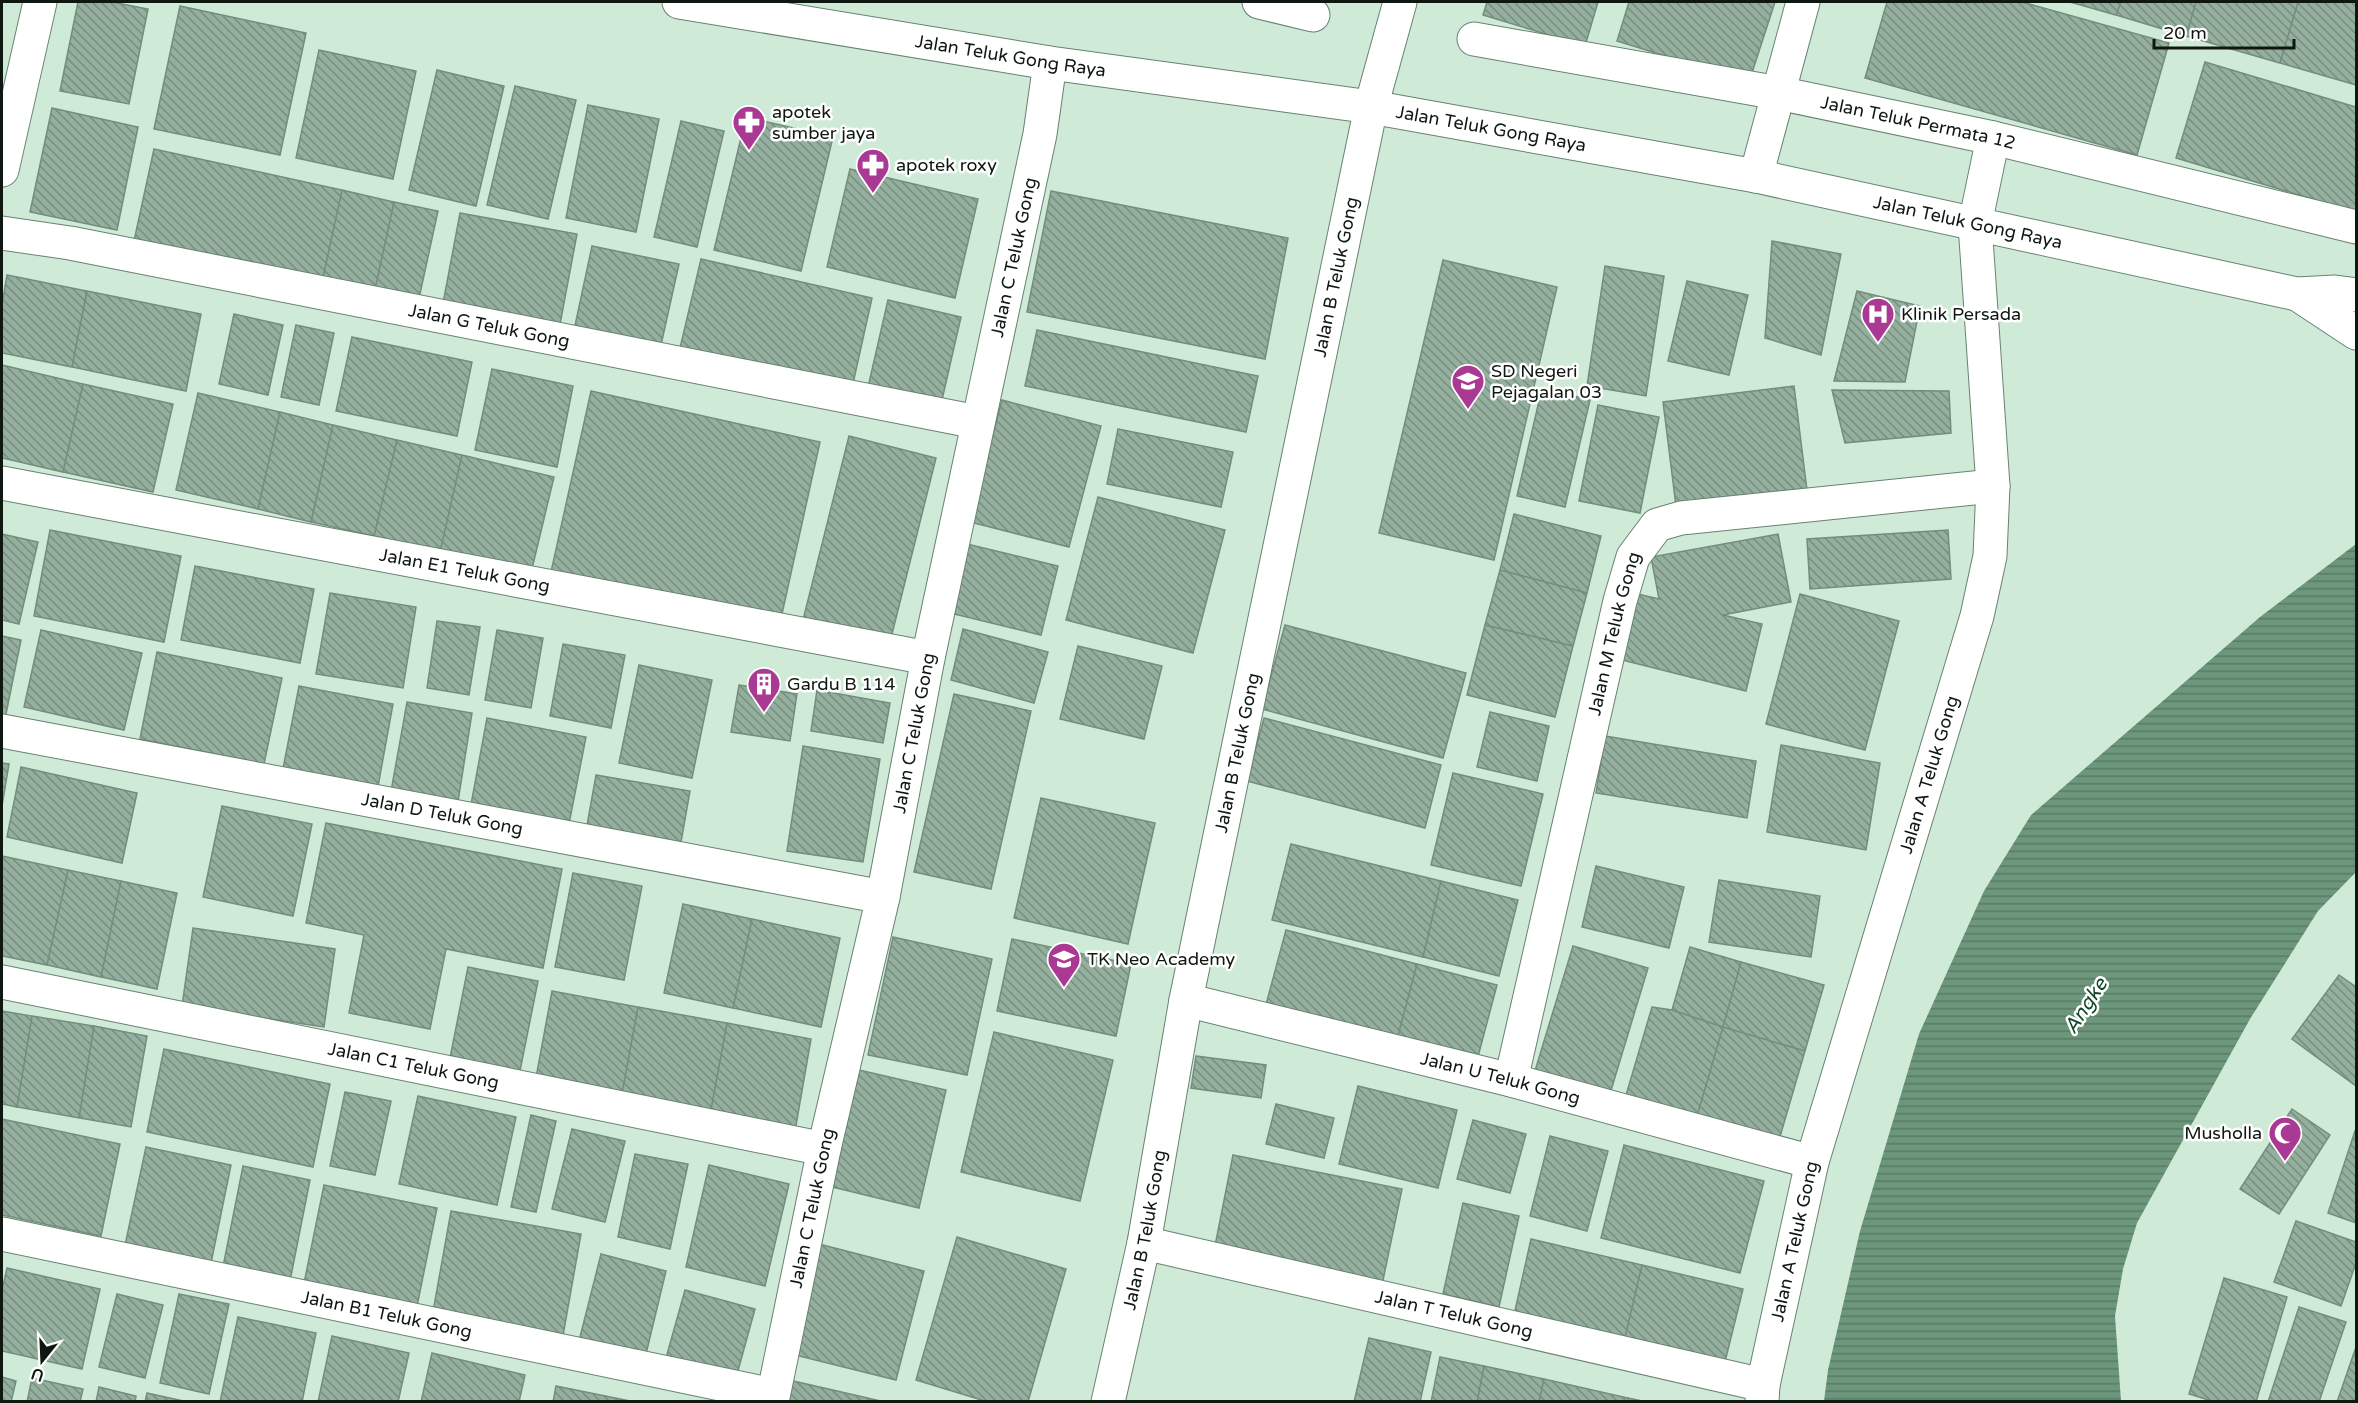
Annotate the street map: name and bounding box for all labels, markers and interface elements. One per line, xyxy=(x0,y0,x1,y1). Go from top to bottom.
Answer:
scale bar xyxy=(2154,12,2294,50)
text: 20 m xyxy=(2163,22,2207,44)
street label: Jalan Teluk Gong Raya xyxy=(914,30,1107,82)
street label: Jalan Teluk Permata 12 xyxy=(1819,91,2018,154)
place label: apotek sumber jaya xyxy=(772,101,875,144)
street label: Jalan Teluk Gong Raya xyxy=(1394,101,1588,156)
pharmacy icon: apotek sumber jaya xyxy=(731,104,767,151)
pharmacy icon: apotek roxy xyxy=(855,147,891,194)
place label: apotek roxy xyxy=(896,154,997,176)
street label: Jalan C Teluk Gong xyxy=(986,175,1041,339)
street label: Jalan Teluk Gong Raya xyxy=(1871,191,2064,254)
street label: Jalan B Teluk Gong xyxy=(1308,195,1363,359)
hospital icon: Klinik Persada xyxy=(1860,296,1896,343)
street label: Jalan G Teluk Gong xyxy=(407,299,572,352)
place label: Klinik Persada xyxy=(1901,303,2021,325)
place label: SD Negeri Pejagalan 03 xyxy=(1491,360,1602,403)
school or university icon: SD Negeri Pejagalan 03 xyxy=(1450,363,1486,410)
street label: Jalan E1 Teluk Gong xyxy=(378,544,552,597)
street label: Jalan M Teluk Gong xyxy=(1583,549,1645,718)
street label: Jalan C Teluk Gong xyxy=(888,651,940,815)
building icon: Gardu B 114 xyxy=(746,666,782,713)
street label: Jalan B Teluk Gong xyxy=(1210,671,1264,835)
place label: Gardu B 114 xyxy=(787,673,895,695)
street label: Jalan A Teluk Gong xyxy=(1895,693,1963,856)
street label: Jalan D Teluk Gong xyxy=(360,788,525,840)
school or university icon: TK Neo Academy xyxy=(1046,941,1082,988)
place label: TK Neo Academy xyxy=(1087,948,1236,970)
water label: Angke xyxy=(2059,972,2114,1038)
street label: Jalan C1 Teluk Gong xyxy=(326,1038,501,1094)
street label: Jalan U Teluk Gong xyxy=(1418,1047,1583,1109)
mosque icon: Musholla xyxy=(2267,1115,2303,1162)
place label: Musholla xyxy=(2184,1122,2262,1144)
street label: Jalan C Teluk Gong xyxy=(785,1126,840,1290)
street label: Jalan B Teluk Gong xyxy=(1118,1148,1171,1312)
street label: Jalan A Teluk Gong xyxy=(1766,1159,1823,1324)
street label: Jalan T Teluk Gong xyxy=(1373,1285,1535,1343)
street label: Jalan B1 Teluk Gong xyxy=(299,1286,474,1343)
north arrow xyxy=(12,1331,72,1391)
text: U xyxy=(29,1363,47,1386)

